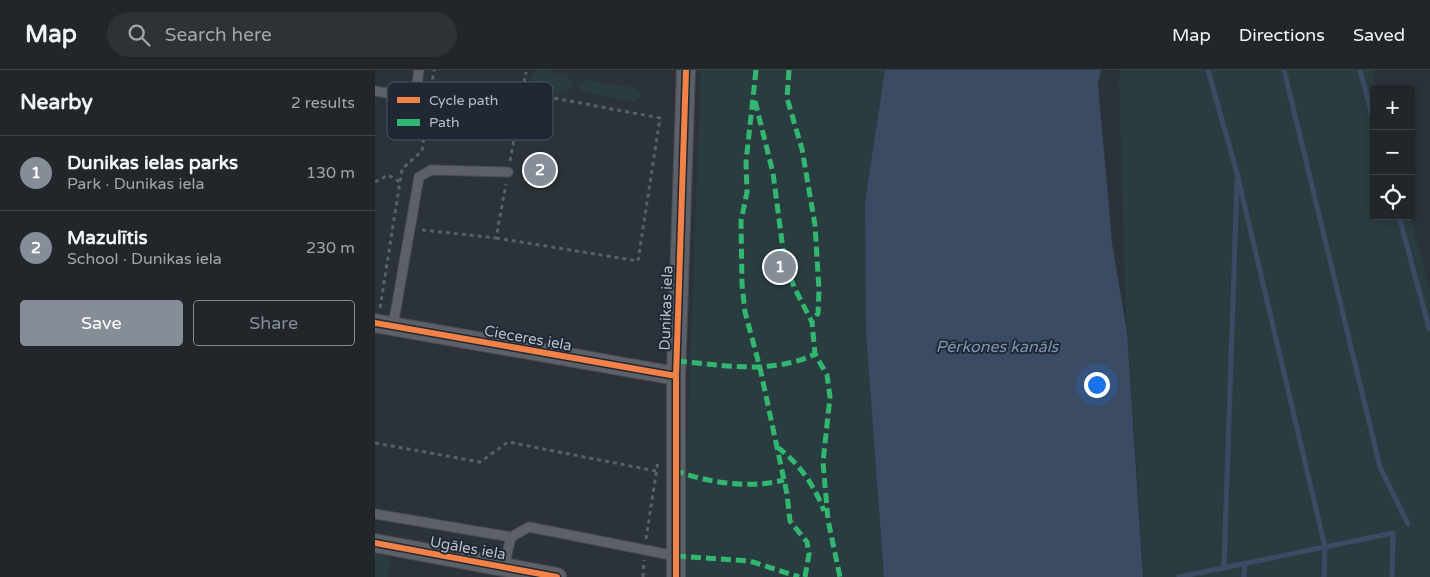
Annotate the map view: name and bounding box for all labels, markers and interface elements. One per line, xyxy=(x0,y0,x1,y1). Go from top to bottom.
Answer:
search box xyxy=(107,12,457,57)
text: Map xyxy=(25,20,77,49)
icon: search xyxy=(125,21,153,49)
text: Search here xyxy=(165,24,272,46)
text: Map xyxy=(1172,24,1211,46)
text: Directions xyxy=(1239,24,1325,46)
text: Saved xyxy=(1353,24,1405,46)
legend xyxy=(387,82,553,140)
map controls xyxy=(1370,85,1415,220)
button: + xyxy=(1370,85,1415,130)
text: Nearby xyxy=(20,90,93,115)
text: Cycle path xyxy=(429,92,498,109)
text: 2 results xyxy=(291,93,355,113)
text: Path xyxy=(429,114,460,131)
button: − xyxy=(1370,130,1415,175)
pin: 2 xyxy=(524,151,556,189)
text: Dunikas ielas parks xyxy=(67,152,238,174)
text: 1 xyxy=(31,163,41,183)
text: 130 m xyxy=(306,163,355,183)
text: Park · Dunikas iela xyxy=(67,174,204,194)
button: locate xyxy=(1370,175,1415,220)
text: Mazulītis xyxy=(67,227,148,249)
text: 2 xyxy=(31,238,41,258)
text: 230 m xyxy=(306,238,355,258)
pin: 1 xyxy=(764,248,796,286)
text: School · Dunikas iela xyxy=(67,249,222,269)
street label: Dunikas iela xyxy=(656,265,676,351)
button: Save xyxy=(20,300,183,346)
button: Share xyxy=(193,300,355,346)
street label: Cieceres iela xyxy=(483,321,573,355)
water label: Pērkones kanāls xyxy=(936,337,1060,357)
your location xyxy=(1084,372,1110,398)
street label: Ugāles iela xyxy=(429,532,507,564)

